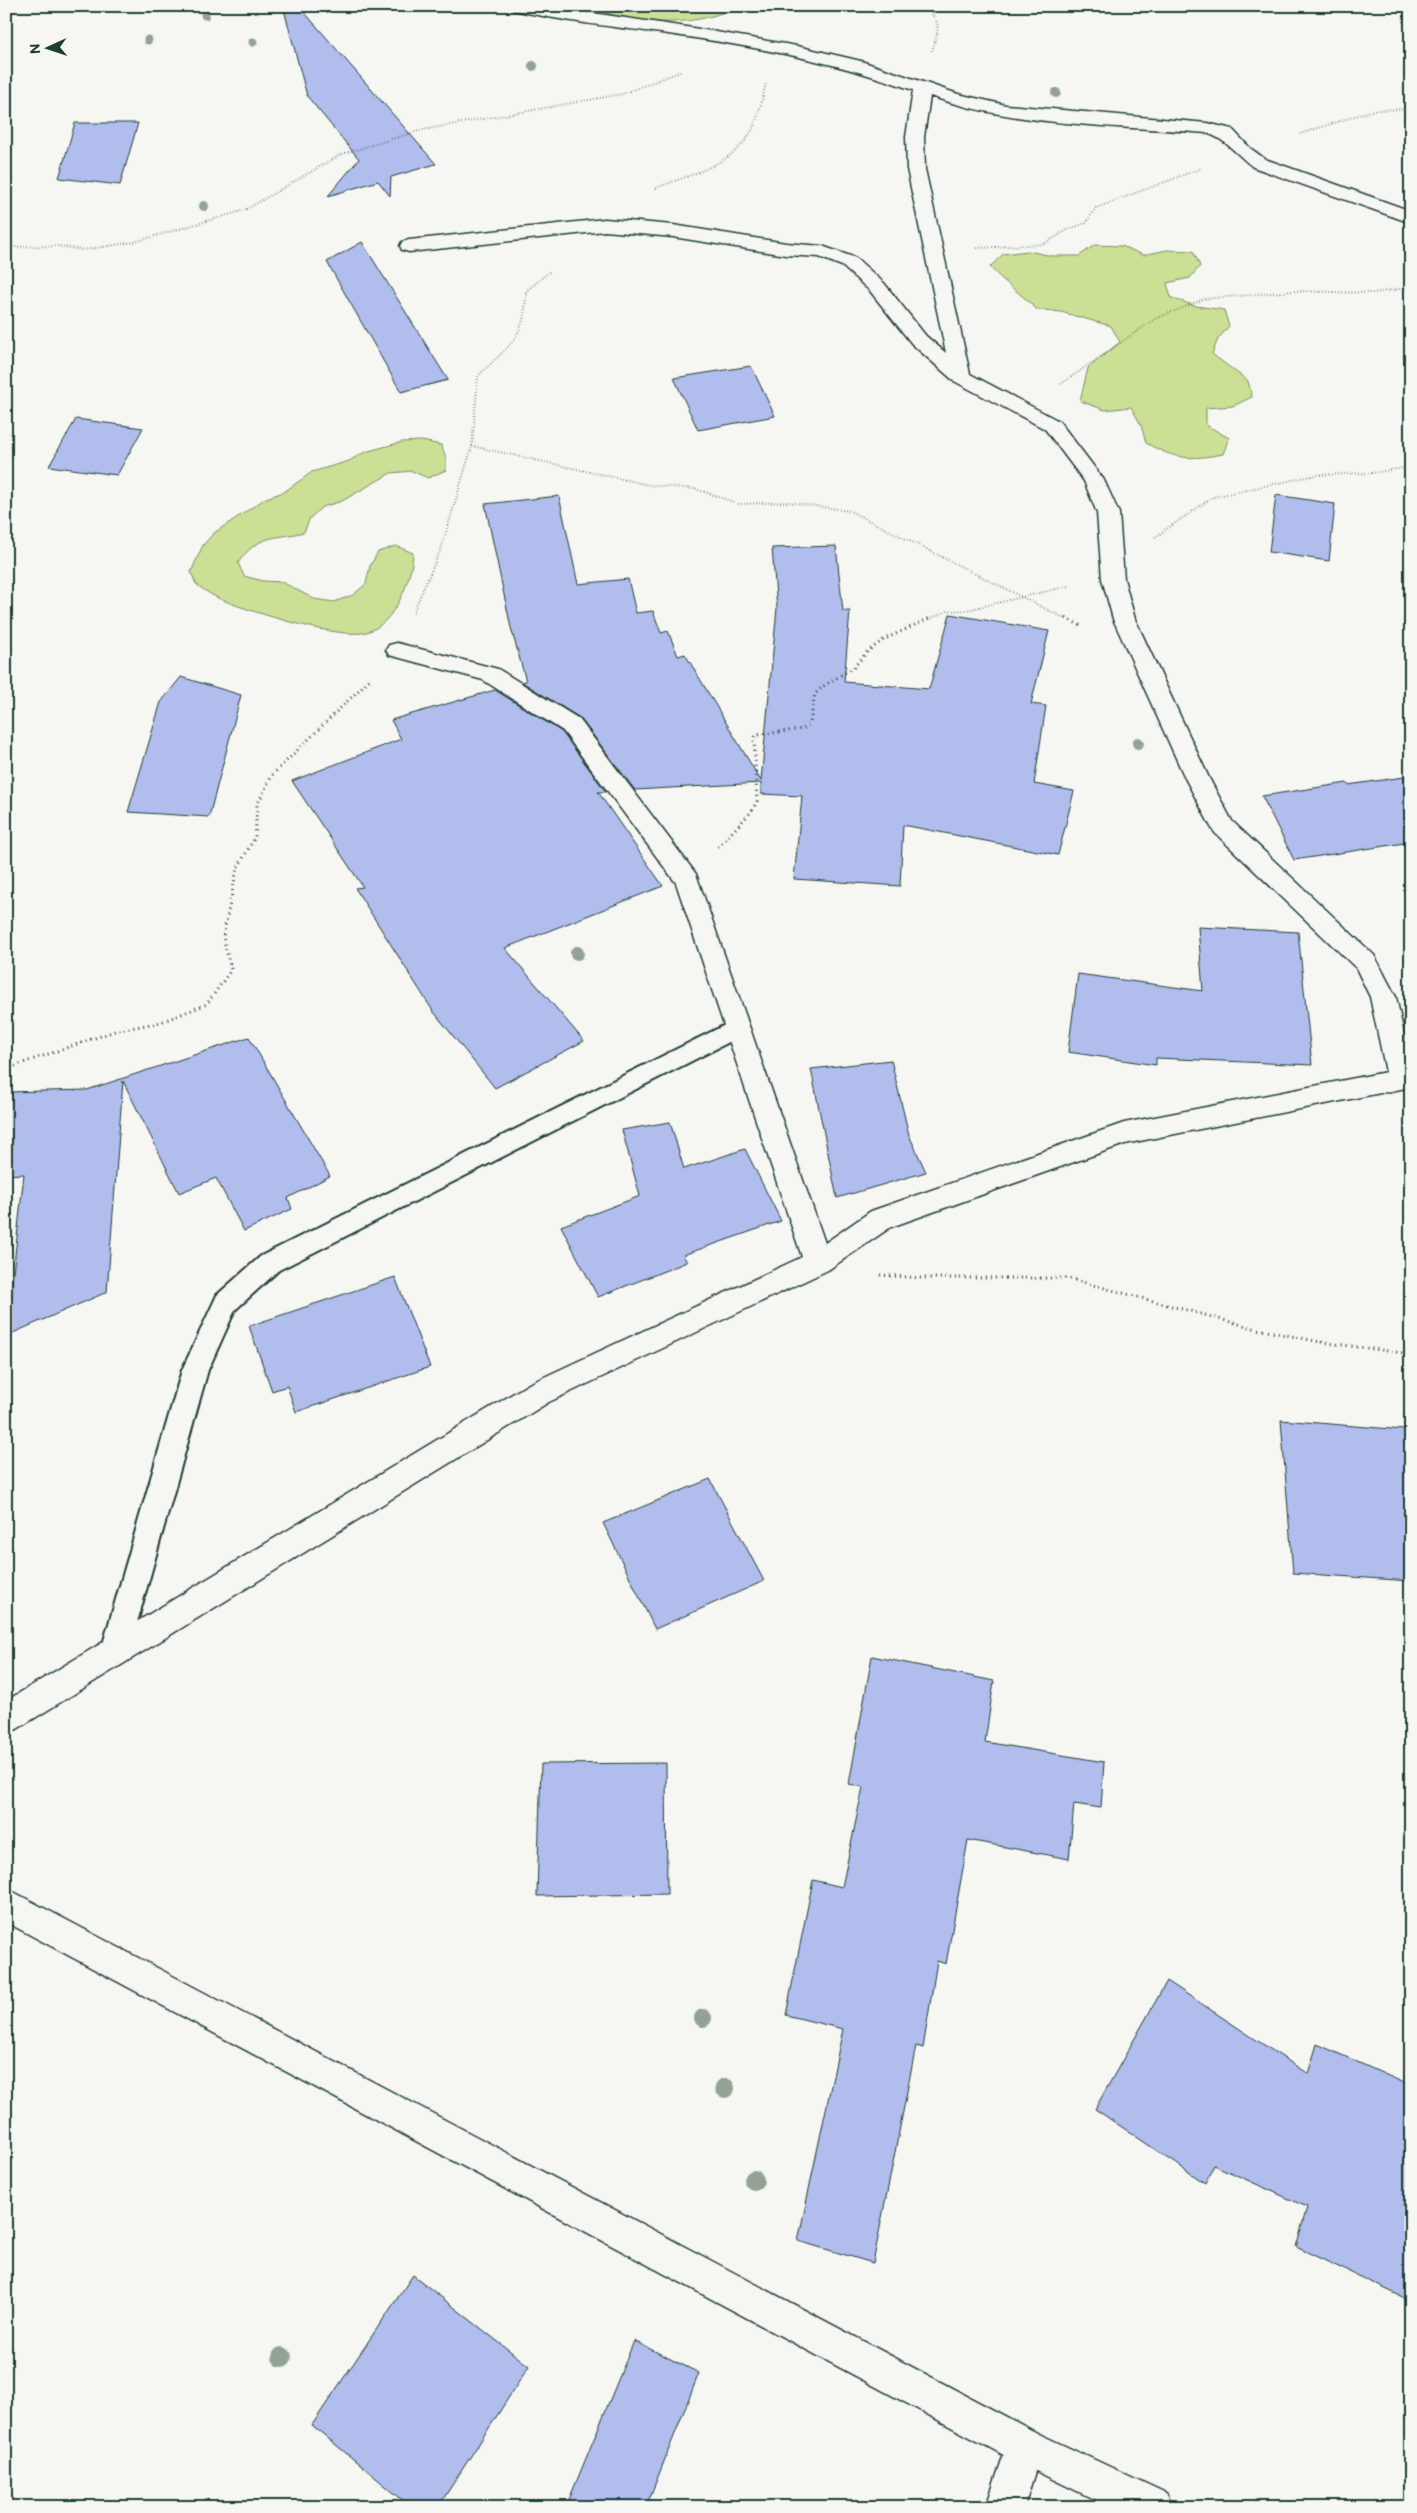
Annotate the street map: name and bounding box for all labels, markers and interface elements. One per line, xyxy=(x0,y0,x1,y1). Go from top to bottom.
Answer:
north arrow xyxy=(22,22,72,72)
text: N xyxy=(27,43,44,54)

